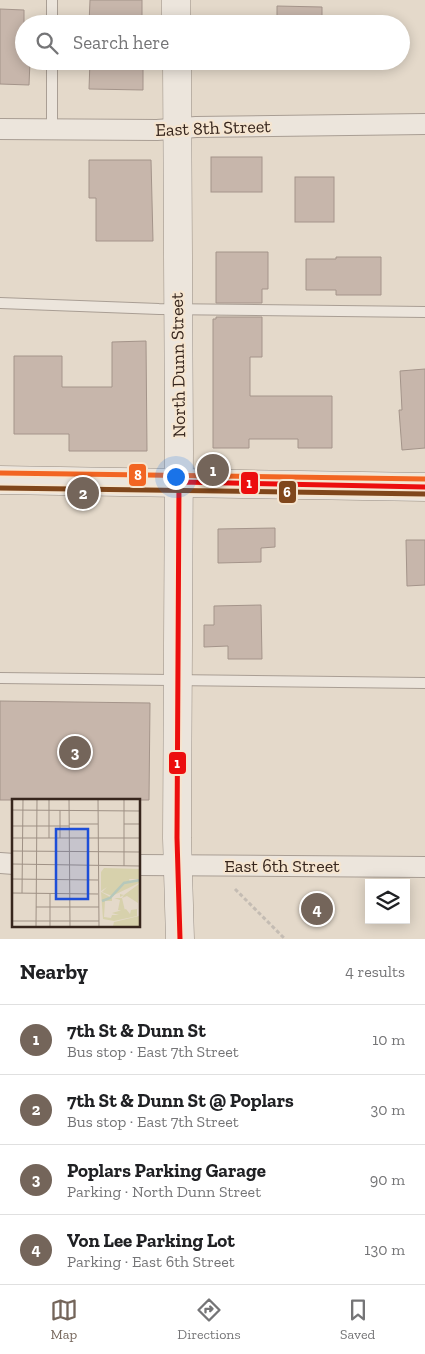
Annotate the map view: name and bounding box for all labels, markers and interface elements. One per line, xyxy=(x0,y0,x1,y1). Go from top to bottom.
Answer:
search box xyxy=(15,15,410,70)
icon: search xyxy=(33,29,61,57)
text: Search here xyxy=(73,31,169,54)
street label: East 8th Street xyxy=(155,115,272,141)
street label: North Dunn Street xyxy=(166,292,190,438)
pin: 1 xyxy=(197,451,229,489)
line badge: 8 xyxy=(128,463,147,487)
your location xyxy=(163,464,189,490)
text: 8 xyxy=(134,467,142,484)
line badge: 1 xyxy=(240,471,259,495)
pin: 2 xyxy=(67,474,99,512)
text: 1 xyxy=(246,475,252,492)
line badge: 6 xyxy=(278,480,297,504)
text: 6 xyxy=(283,484,291,501)
pin: 3 xyxy=(59,733,91,771)
line badge: 1 xyxy=(168,751,187,775)
text: 1 xyxy=(174,755,180,772)
inset map xyxy=(12,799,140,926)
street label: East 6th Street xyxy=(224,855,340,877)
map controls xyxy=(365,879,410,924)
button: layers xyxy=(365,879,410,924)
pin: 4 xyxy=(301,890,333,928)
text: Nearby xyxy=(20,959,88,984)
text: 4 results xyxy=(345,962,405,981)
text: 7th St & Dunn St xyxy=(67,1019,206,1042)
text: 1 xyxy=(33,1030,39,1049)
text: 10 m xyxy=(372,1030,405,1049)
text: Bus stop · East 7th Street xyxy=(67,1042,239,1061)
text: 7th St & Dunn St @ Poplars xyxy=(67,1089,294,1112)
text: 2 xyxy=(32,1100,40,1119)
text: 30 m xyxy=(371,1100,405,1119)
text: Bus stop · East 7th Street xyxy=(67,1112,239,1131)
text: Poplars Parking Garage xyxy=(67,1159,266,1182)
text: 3 xyxy=(32,1170,40,1189)
text: 90 m xyxy=(370,1170,405,1189)
text: Parking · North Dunn Street xyxy=(67,1182,261,1201)
text: Von Lee Parking Lot xyxy=(67,1229,235,1252)
text: 4 xyxy=(31,1240,41,1259)
text: 130 m xyxy=(364,1240,405,1259)
text: Parking · East 6th Street xyxy=(67,1252,235,1271)
tab: Map xyxy=(50,1296,78,1343)
tab: Directions xyxy=(177,1296,241,1343)
tab: Saved xyxy=(340,1296,375,1343)

